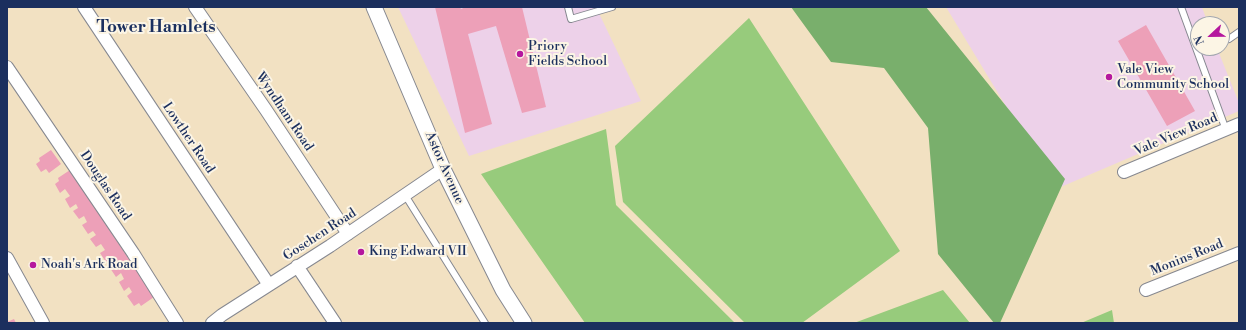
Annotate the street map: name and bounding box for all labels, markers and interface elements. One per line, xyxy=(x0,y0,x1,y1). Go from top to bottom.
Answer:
north arrow xyxy=(1190,16,1230,56)
district label: Tower Hamlets xyxy=(96,18,216,38)
text: N xyxy=(1192,33,1208,47)
place label: Priory Fields School xyxy=(528,39,607,70)
marker: Priory Fields School xyxy=(515,49,525,59)
place label: Vale View Community School xyxy=(1117,62,1229,93)
street label: Wyndham Road xyxy=(252,70,316,154)
marker: Vale View Community School xyxy=(1104,72,1114,82)
street label: Lowther Road xyxy=(159,100,217,176)
street label: Vale View Road xyxy=(1132,110,1220,160)
street label: Astor Avenue xyxy=(421,129,467,207)
street label: Douglas Road xyxy=(76,148,134,224)
street label: Goschen Road xyxy=(281,206,359,264)
street label: Monins Road xyxy=(1148,236,1226,280)
place label: King Edward VII xyxy=(369,244,467,260)
marker: King Edward VII xyxy=(356,247,366,257)
place label: Noah's Ark Road xyxy=(41,257,137,273)
marker: Noah's Ark Road xyxy=(28,260,38,270)

